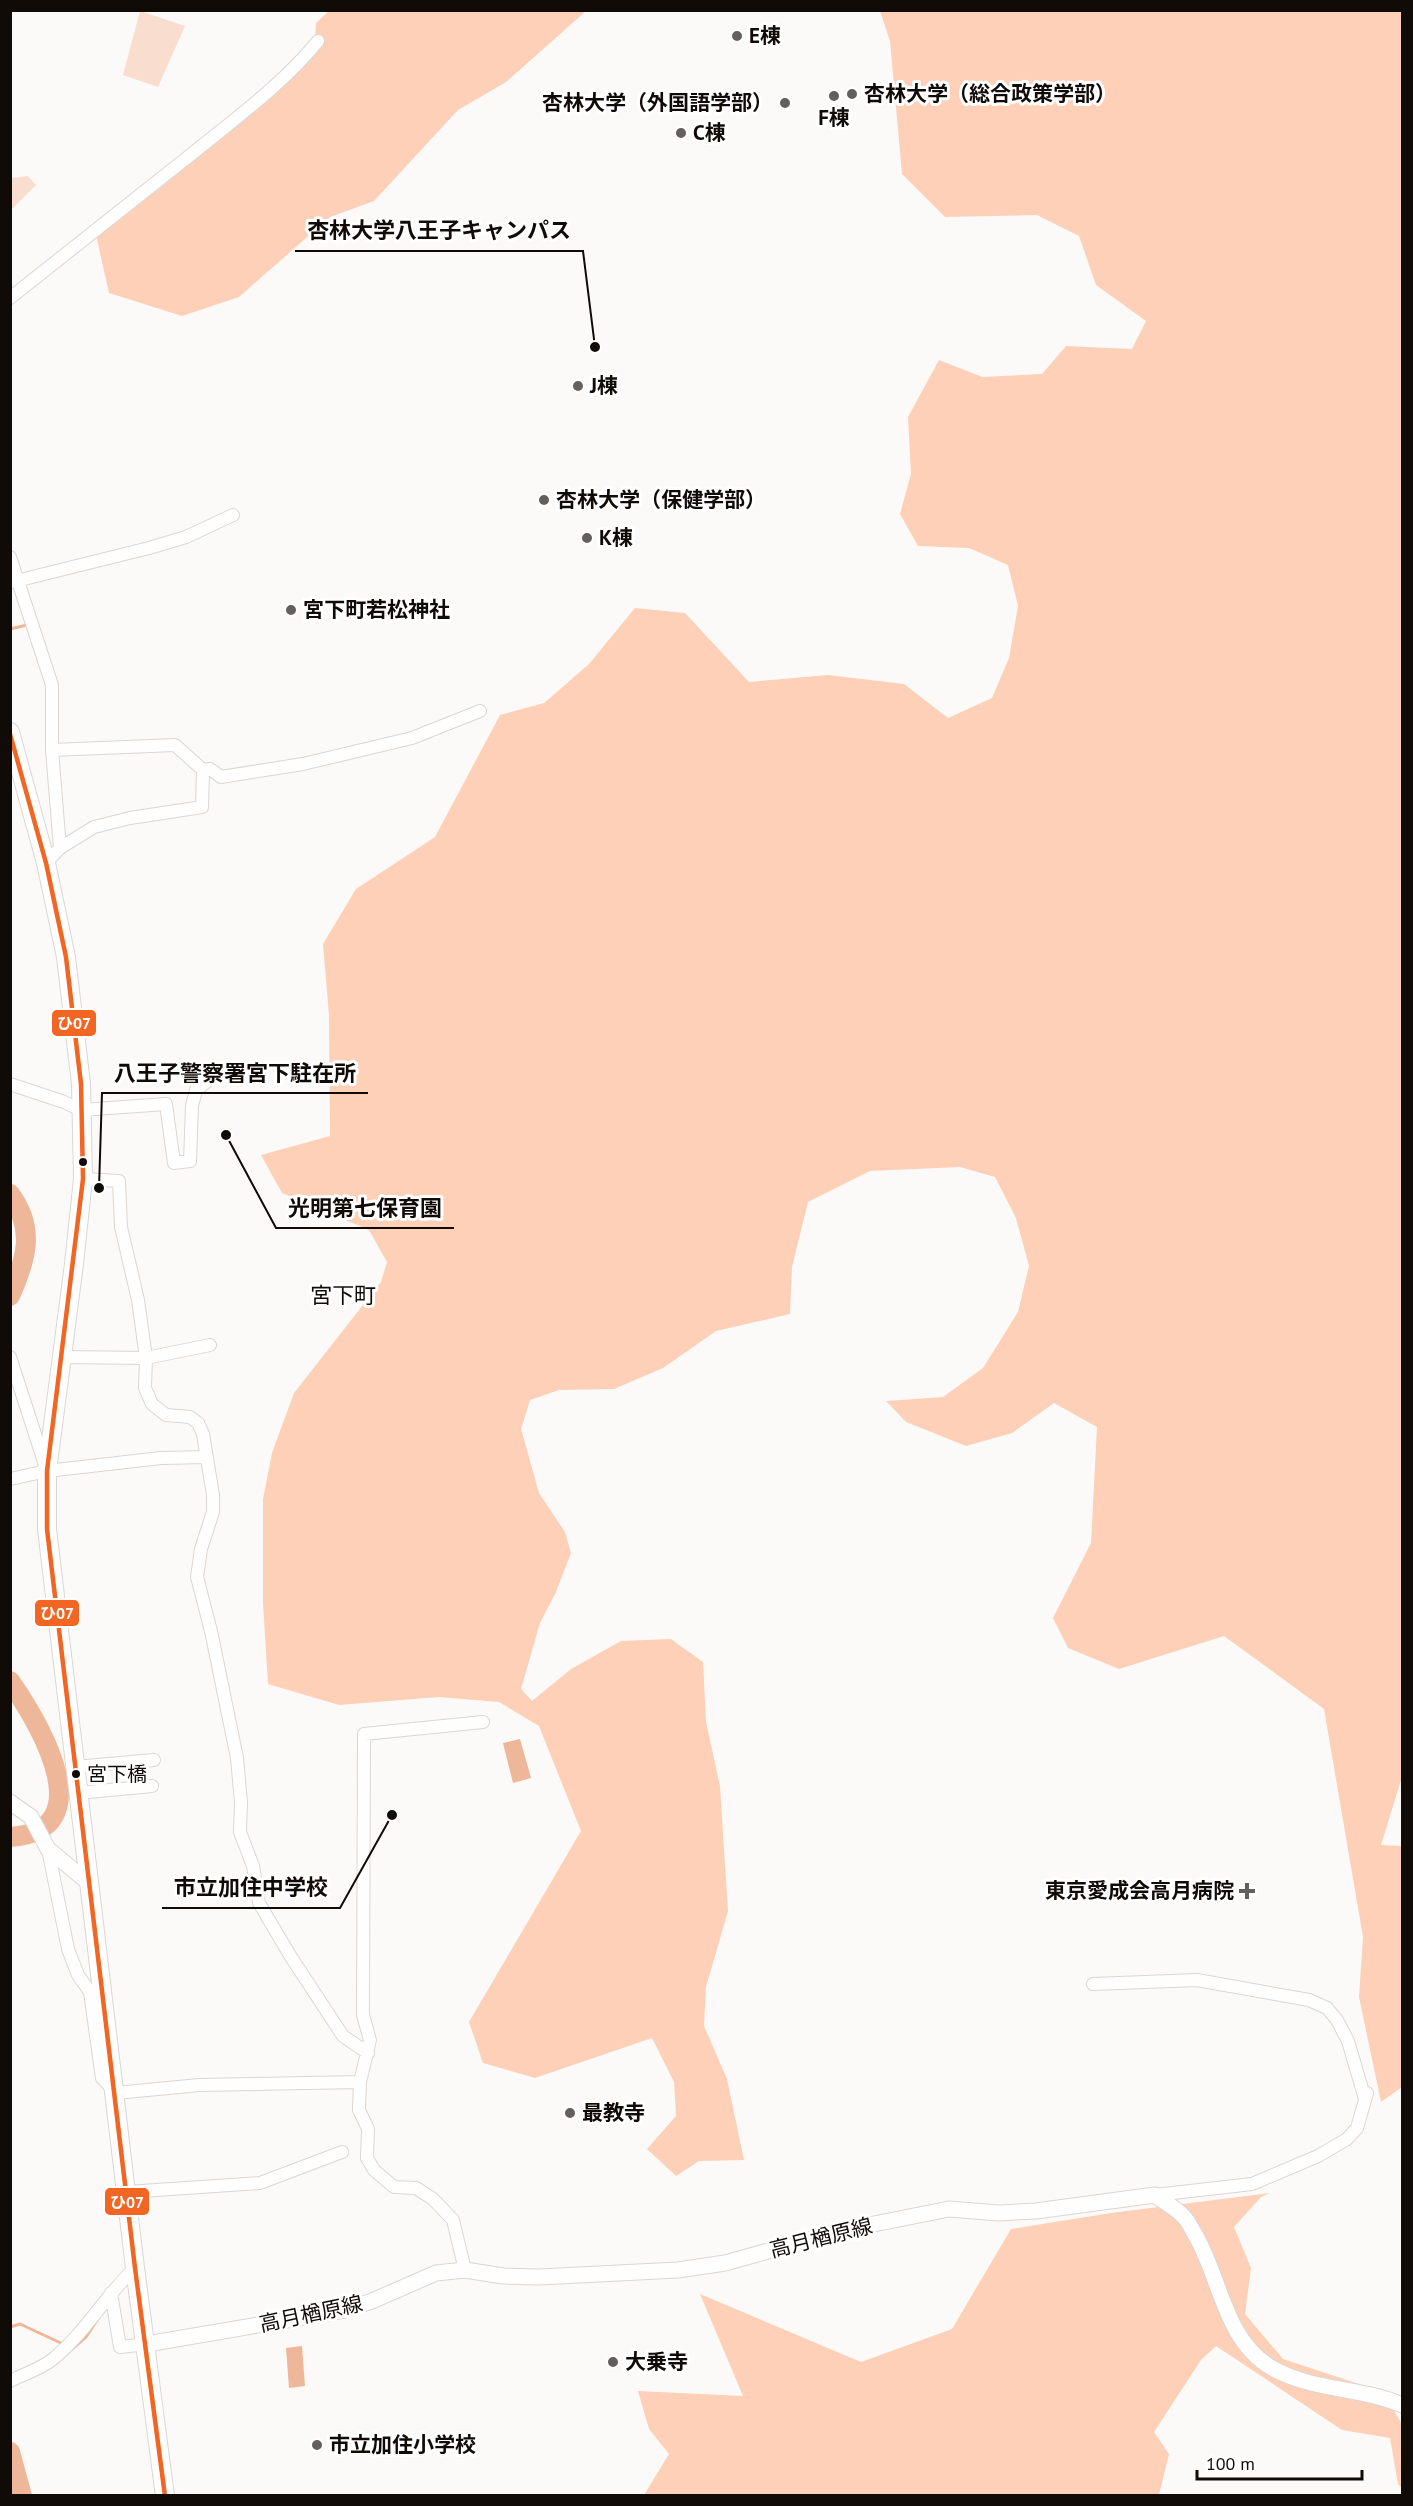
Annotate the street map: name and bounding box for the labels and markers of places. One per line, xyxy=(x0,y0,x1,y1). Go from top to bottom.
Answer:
place label: E棟 xyxy=(749,22,781,49)
marker: E棟 xyxy=(730,29,744,43)
place label: 杏林大学（総合政策学部） xyxy=(864,80,1116,107)
marker: 杏林大学（総合政策学部） xyxy=(845,87,859,101)
place label: 杏林大学（外国語学部） xyxy=(542,89,773,116)
marker: F棟 xyxy=(827,89,841,103)
marker: 杏林大学（外国語学部） xyxy=(778,96,792,110)
place label: F棟 xyxy=(818,104,850,131)
place label: C棟 xyxy=(693,119,726,146)
marker: C棟 xyxy=(674,126,688,140)
callout: 杏林大学八王子キャンパス xyxy=(295,211,583,251)
place label: J棟 xyxy=(589,372,618,399)
marker: J棟 xyxy=(571,379,585,393)
place label: 杏林大学（保健学部） xyxy=(556,486,766,513)
marker: 杏林大学（保健学部） xyxy=(537,493,551,507)
place label: K棟 xyxy=(599,524,633,551)
marker: K棟 xyxy=(580,531,594,545)
place label: 宮下町若松神社 xyxy=(303,596,450,623)
marker: 宮下町若松神社 xyxy=(284,603,298,617)
callout: 八王子警察署宮下駐在所 xyxy=(102,1053,368,1093)
unlabelled marker xyxy=(77,1156,89,1168)
callout: 光明第七保育園 xyxy=(276,1188,454,1228)
place label: 宮下橋 xyxy=(87,1761,147,1787)
marker: 宮下橋 xyxy=(70,1768,82,1780)
callout: 市立加住中学校 xyxy=(162,1868,340,1908)
place label: 東京愛成会高月病院 xyxy=(1045,1877,1234,1904)
marker: 東京愛成会高月病院 xyxy=(1238,1882,1256,1900)
place label: 最教寺 xyxy=(582,2099,645,2126)
marker: 最教寺 xyxy=(563,2106,577,2120)
place label: 大乗寺 xyxy=(625,2348,688,2375)
marker: 大乗寺 xyxy=(606,2355,620,2369)
place label: 市立加住小学校 xyxy=(329,2431,476,2458)
marker: 市立加住小学校 xyxy=(310,2438,324,2452)

